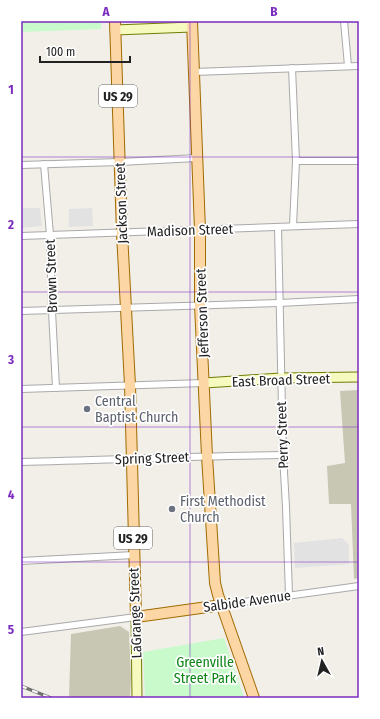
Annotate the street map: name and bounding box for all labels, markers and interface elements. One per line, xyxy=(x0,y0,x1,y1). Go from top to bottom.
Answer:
text: A xyxy=(101,4,110,19)
text: B xyxy=(270,4,278,19)
scale bar xyxy=(40,38,130,64)
text: 100 m xyxy=(46,45,75,59)
text: 1 xyxy=(8,82,14,97)
road number: US 29 xyxy=(99,85,137,107)
street label: Jackson Street xyxy=(112,162,131,244)
text: 2 xyxy=(7,217,14,232)
street label: Madison Street xyxy=(147,220,234,241)
street label: Brown Street xyxy=(42,238,61,313)
street label: Jefferson Street xyxy=(192,268,213,358)
text: 3 xyxy=(7,352,14,367)
street label: East Broad Street xyxy=(232,370,331,391)
place label: Central Baptist Church xyxy=(95,393,178,426)
street label: Perry Street xyxy=(273,401,292,469)
marker: Central Baptist Church xyxy=(82,404,92,414)
street label: Spring Street xyxy=(115,449,190,468)
text: 4 xyxy=(8,487,15,502)
place label: First Methodist Church xyxy=(180,493,266,526)
marker: First Methodist Church xyxy=(167,504,177,514)
road number: US 29 xyxy=(114,527,152,549)
street label: LaGrange Street xyxy=(125,567,146,659)
street label: Salbide Avenue xyxy=(202,587,292,616)
text: 5 xyxy=(8,622,14,637)
north arrow xyxy=(302,641,342,681)
text: N xyxy=(317,645,325,658)
park label: Greenville Street Park xyxy=(174,654,237,687)

